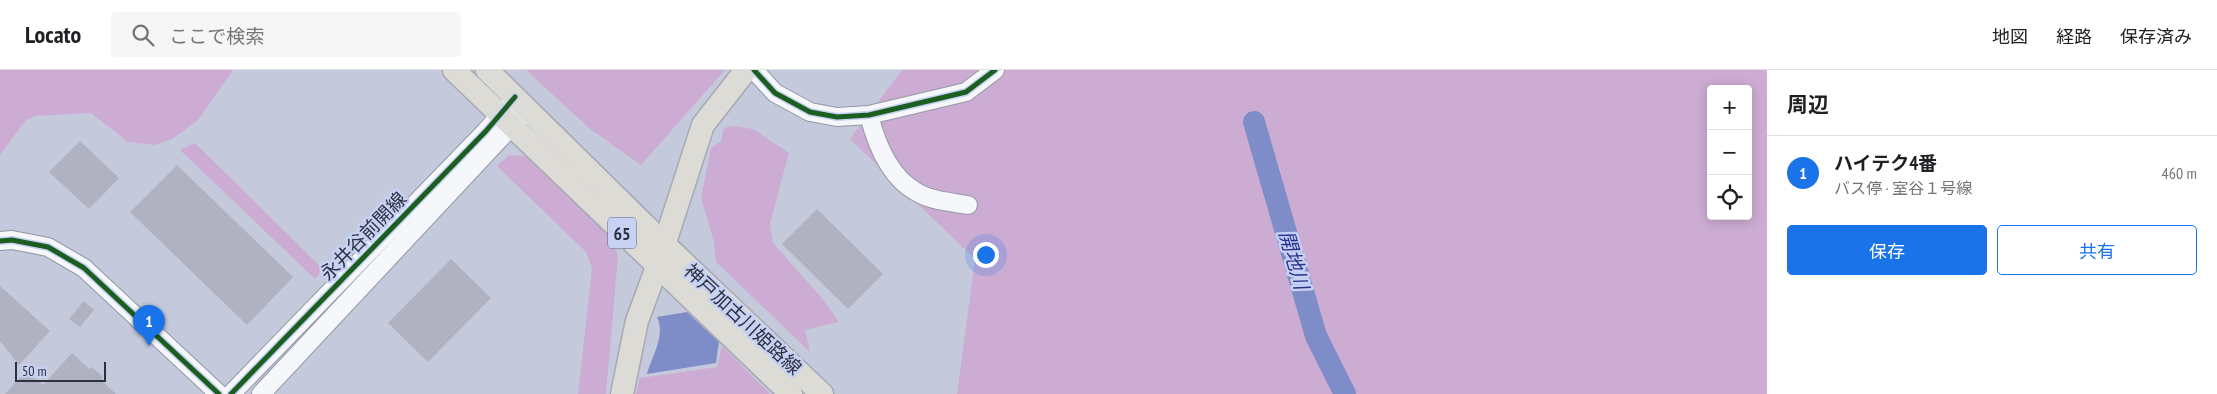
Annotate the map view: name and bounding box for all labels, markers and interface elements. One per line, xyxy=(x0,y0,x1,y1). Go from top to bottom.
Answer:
search box xyxy=(111,12,461,57)
text: Locato xyxy=(25,19,81,50)
icon: search xyxy=(129,21,157,49)
text: ここで検索 xyxy=(169,24,264,48)
text: 地図 xyxy=(1992,25,2028,48)
text: 経路 xyxy=(2056,25,2092,48)
text: 保存済み xyxy=(2120,25,2192,48)
map controls xyxy=(1707,85,1752,220)
button: + xyxy=(1707,85,1752,130)
text: 周辺 xyxy=(1787,91,1829,118)
button: − xyxy=(1707,130,1752,175)
text: ハイテク4番 xyxy=(1834,151,1937,175)
text: 1 xyxy=(1799,163,1807,183)
text: 460 m xyxy=(2162,163,2197,183)
button: locate xyxy=(1707,175,1752,220)
text: バス停 · 室谷１号線 xyxy=(1834,178,1972,198)
street label: 永井谷前開線 xyxy=(315,187,411,285)
road number: 65 xyxy=(608,218,636,248)
button: 保存 xyxy=(1787,225,1987,275)
button: 共有 xyxy=(1997,225,2197,275)
water label: 開地川 xyxy=(1273,228,1315,294)
your location xyxy=(973,242,999,268)
street label: 神戸加古川姫路線 xyxy=(679,258,807,380)
pin: 1 xyxy=(133,305,165,346)
scale bar xyxy=(15,359,106,382)
text: 50 m xyxy=(22,362,47,380)

